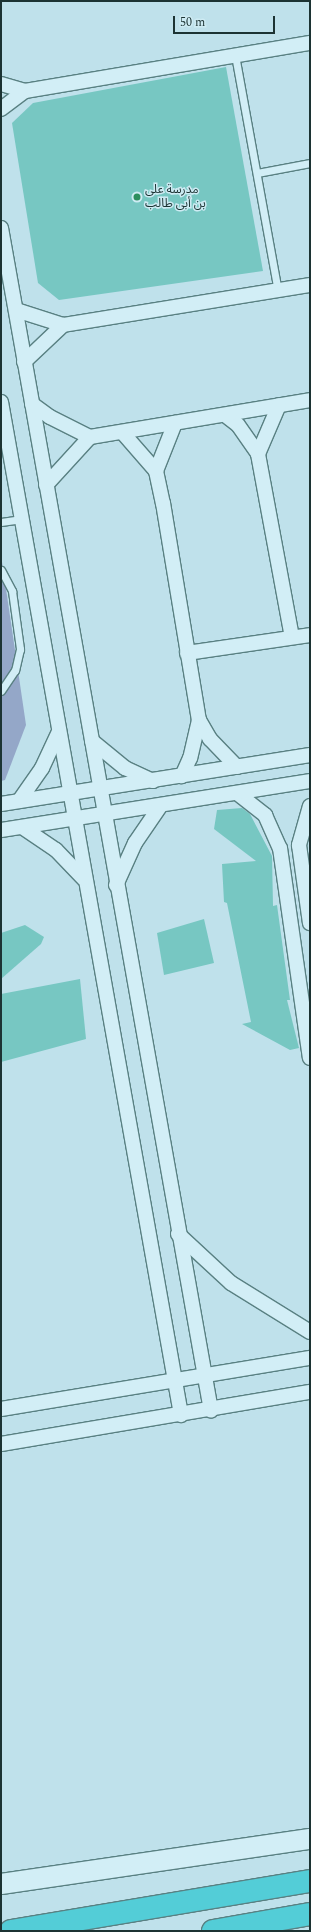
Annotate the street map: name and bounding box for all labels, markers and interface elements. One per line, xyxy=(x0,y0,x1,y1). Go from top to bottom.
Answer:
scale bar xyxy=(175,8,277,34)
text: 50 m xyxy=(180,13,205,32)
place label: مدرسة على بن أبى طالب xyxy=(145,183,206,211)
marker: مدرسة على بن أبى طالب xyxy=(132,192,142,202)

